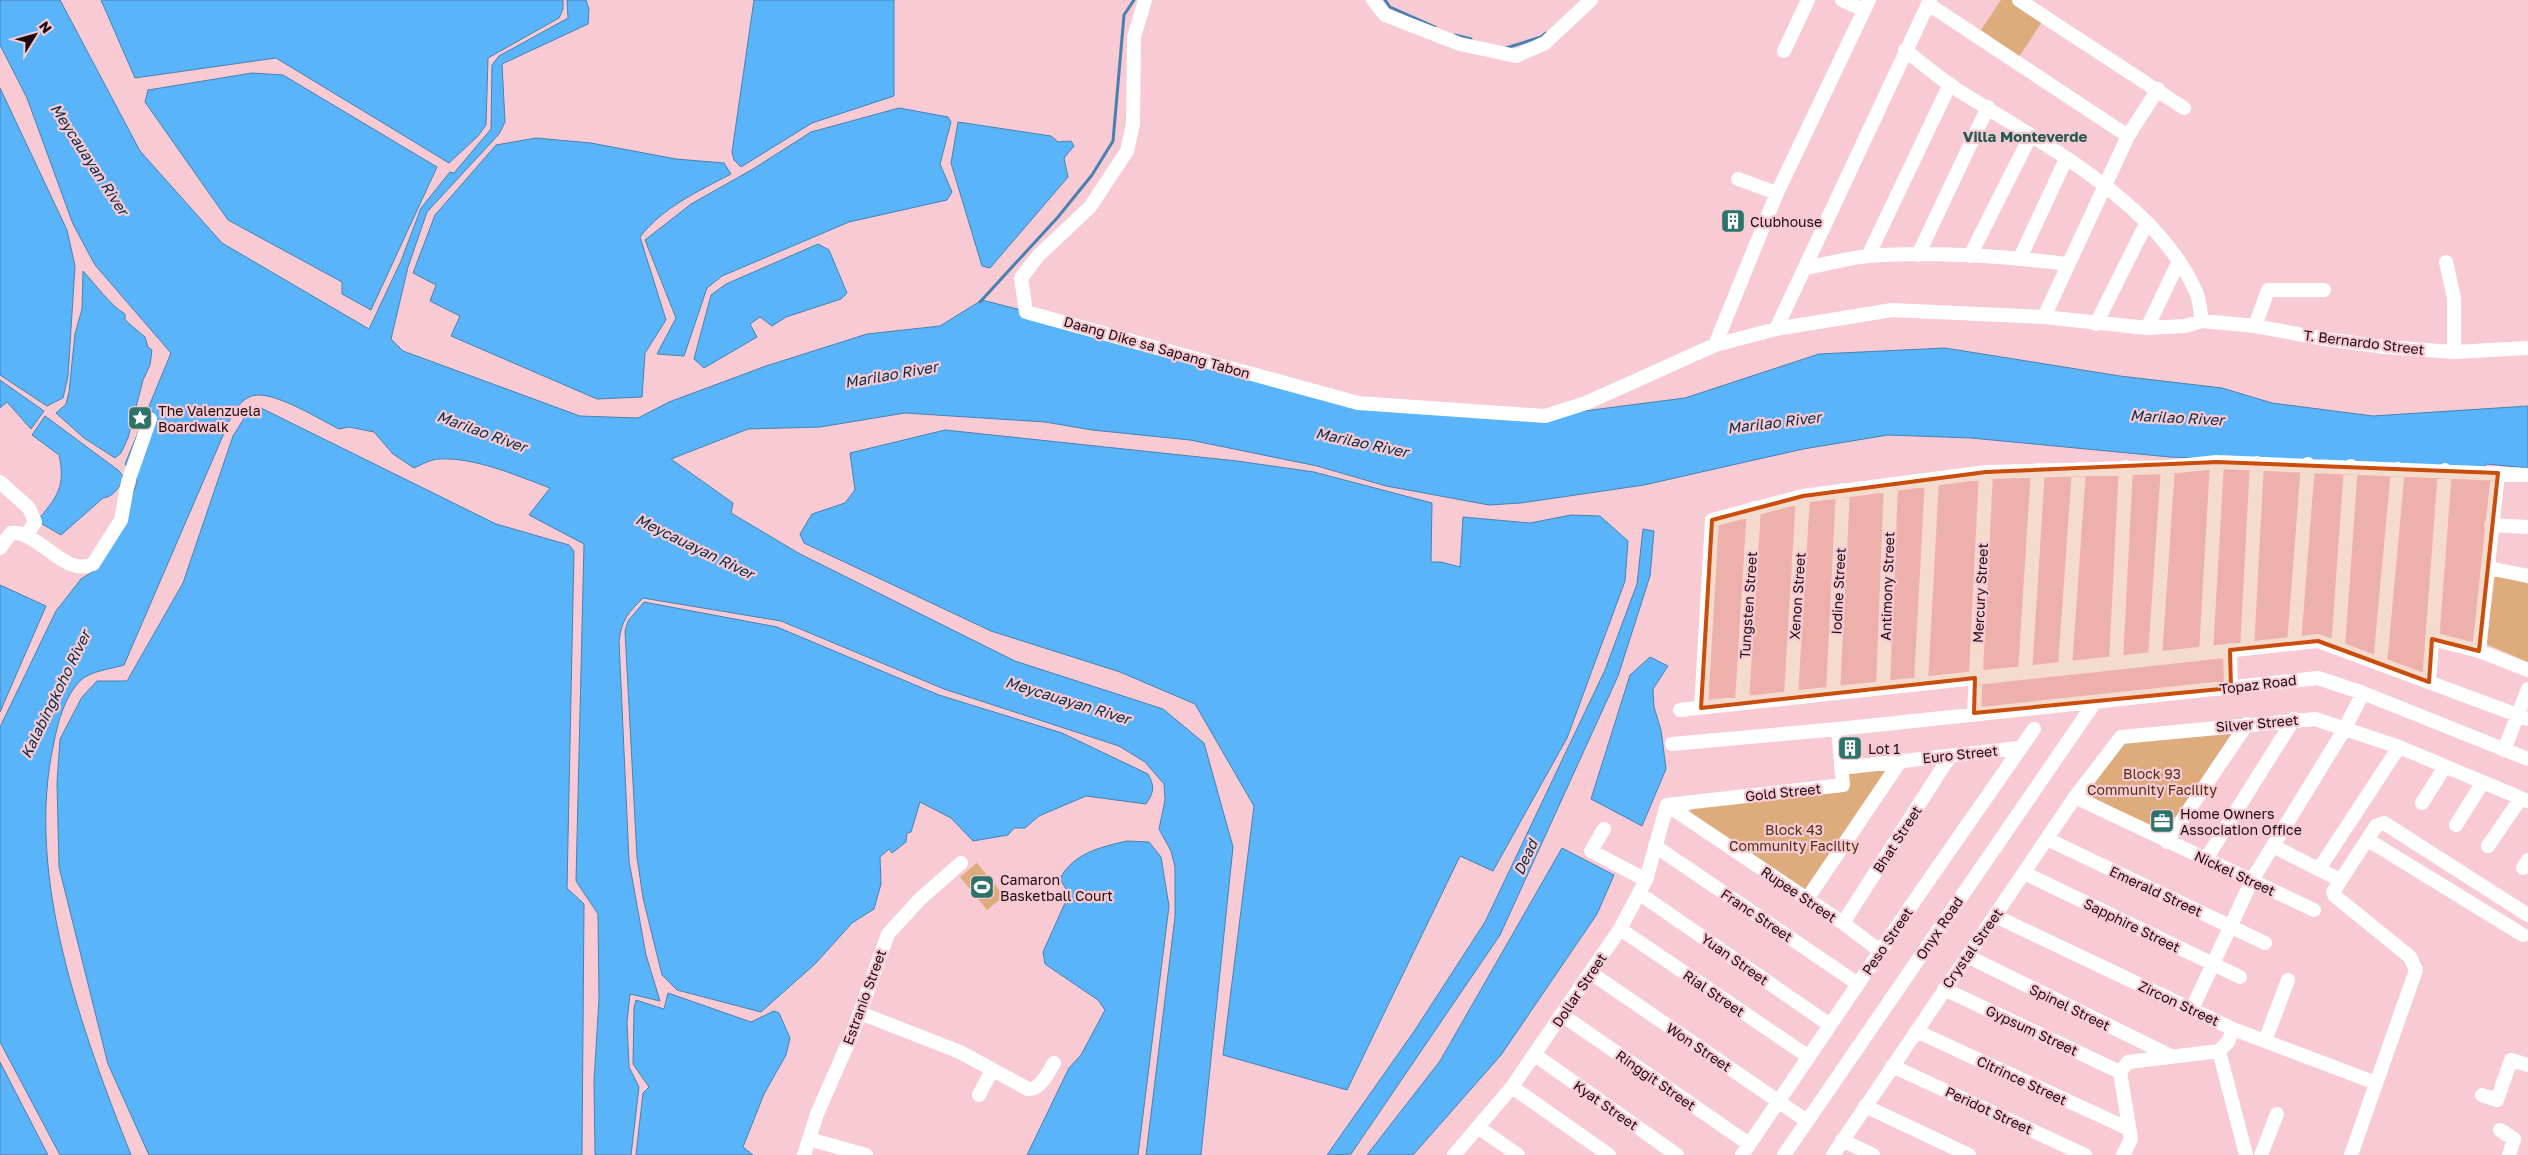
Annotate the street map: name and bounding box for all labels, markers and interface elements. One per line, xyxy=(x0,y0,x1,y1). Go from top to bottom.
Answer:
north arrow xyxy=(10,10,60,60)
text: N xyxy=(36,18,56,36)
water label: Meycauayan River xyxy=(46,100,134,221)
district label: Villa Monteverde xyxy=(1963,127,2087,145)
building icon: Clubhouse xyxy=(1720,208,1746,234)
place label: Clubhouse xyxy=(1750,213,1822,230)
street label: Daang Dike sa Sapang Tabon xyxy=(1062,312,1252,382)
street label: T. Bernardo Street xyxy=(2303,326,2425,358)
water label: Marilao River xyxy=(843,357,941,391)
place label: The Valenzuela Boardwalk xyxy=(158,402,261,435)
place icon: The Valenzuela Boardwalk xyxy=(127,405,153,431)
water label: Marilao River xyxy=(435,406,531,456)
water label: Marilao River xyxy=(2130,406,2227,429)
water label: Marilao River xyxy=(1726,407,1824,437)
water label: Marilao River xyxy=(1314,423,1412,461)
water label: Meycauayan River xyxy=(632,510,759,584)
street label: Antimony Street xyxy=(1877,531,1897,641)
street label: Mercury Street xyxy=(1969,542,1991,644)
street label: Iodine Street xyxy=(1827,547,1849,635)
street label: Tungsten Street xyxy=(1736,551,1760,659)
street label: Xenon Street xyxy=(1785,552,1809,640)
water label: Kalabingkoho River xyxy=(16,625,96,761)
street label: Topaz Road xyxy=(2219,671,2297,697)
water label: Meycauayan River xyxy=(1003,672,1135,729)
street label: Silver Street xyxy=(2215,711,2299,735)
building icon: Lot 1 xyxy=(1837,735,1863,761)
place label: Lot 1 xyxy=(1868,740,1900,757)
street label: Euro Street xyxy=(1921,742,1999,766)
park label: Block 93 Community Facility xyxy=(2087,765,2217,798)
street label: Gold Street xyxy=(1744,780,1822,804)
street label: Bhat Street xyxy=(1869,802,1925,876)
place label: Home Owners Association Office xyxy=(2180,805,2302,838)
office icon: Home Owners Association Office xyxy=(2149,808,2175,834)
park label: Block 43 Community Facility xyxy=(1729,821,1859,854)
water label: Dead xyxy=(1509,835,1542,878)
street label: Nickel Street xyxy=(2192,847,2278,899)
street label: Rupee Street xyxy=(1758,862,1840,926)
street label: Emerald Street xyxy=(2107,862,2205,920)
place label: Camaron Basketball Court xyxy=(1000,871,1113,904)
sports icon: Camaron Basketball Court xyxy=(969,874,995,900)
street label: Franc Street xyxy=(1718,885,1796,945)
street label: Onyx Road xyxy=(1912,893,1966,963)
street label: Sapphire Street xyxy=(2081,894,2183,956)
street label: Peso Street xyxy=(1858,904,1916,978)
street label: Crystal Street xyxy=(1938,905,2006,991)
street label: Yuan Street xyxy=(1698,930,1772,988)
street label: Estranio Street xyxy=(839,947,889,1047)
street label: Dollar Street xyxy=(1548,950,1610,1030)
street label: Rial Street xyxy=(1680,966,1748,1020)
street label: Zircon Street xyxy=(2136,977,2222,1029)
street label: Spinel Street xyxy=(2027,980,2113,1034)
street label: Gypsum Street xyxy=(1983,1001,2081,1059)
street label: Won Street xyxy=(1663,1019,1735,1075)
street label: Ringgit Street xyxy=(1613,1046,1699,1114)
street label: Citrince Street xyxy=(1974,1052,2070,1108)
street label: Kyat Street xyxy=(1570,1077,1642,1133)
street label: Peridot Street xyxy=(1943,1082,2035,1138)

